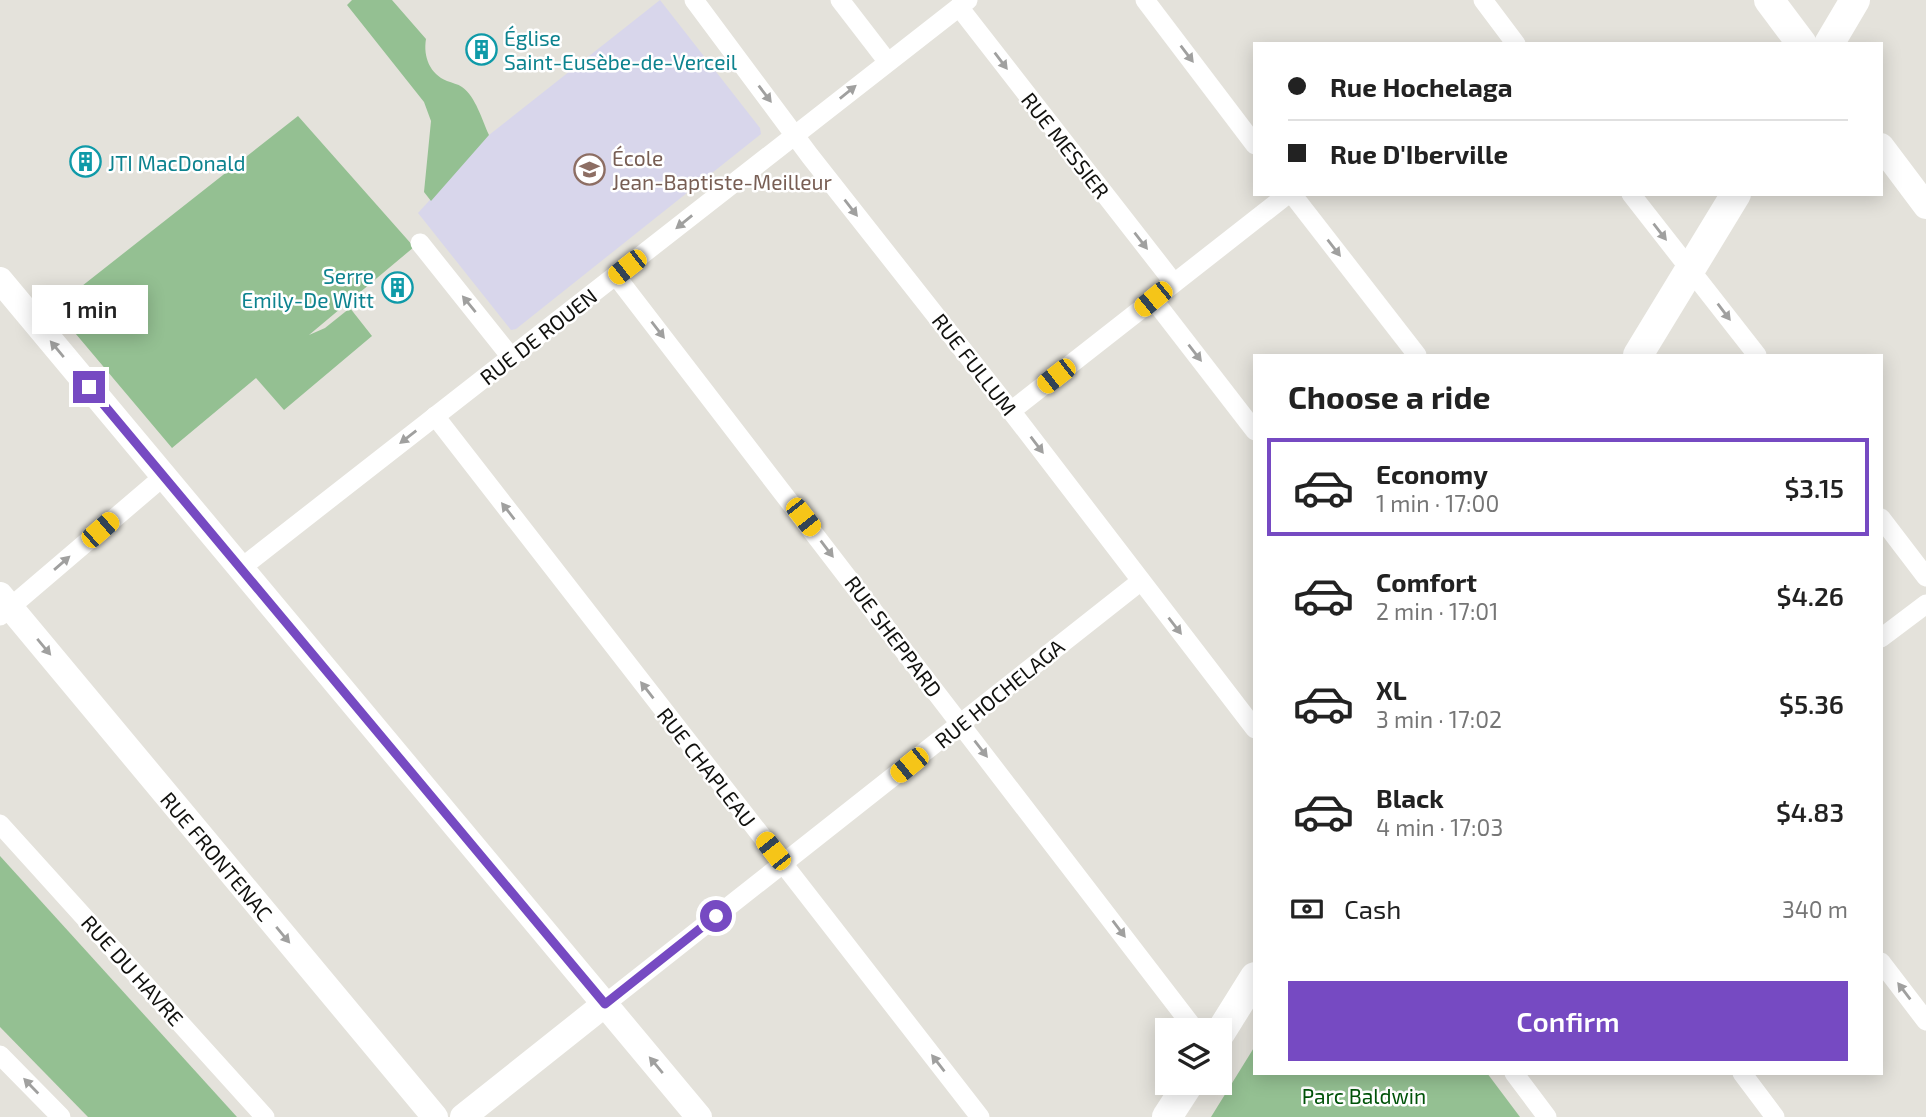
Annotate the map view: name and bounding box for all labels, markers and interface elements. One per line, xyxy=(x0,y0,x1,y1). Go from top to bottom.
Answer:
place label: Église Saint-Eusèbe-de-Verceil xyxy=(504,25,738,74)
building icon: Église Saint-Eusèbe-de-Verceil xyxy=(464,32,498,66)
one-way arrow xyxy=(1179,45,1194,63)
one-way arrow xyxy=(993,52,1007,70)
text: Rue Hochelaga xyxy=(1330,71,1513,102)
one-way arrow xyxy=(757,84,772,102)
one-way arrow xyxy=(839,84,857,99)
street label: RUE MESSIER xyxy=(1017,87,1115,203)
text: Rue D'Iberville xyxy=(1330,138,1508,169)
building icon: JTI MacDonald xyxy=(68,145,102,179)
place label: École Jean-Baptiste-Meilleur xyxy=(612,145,832,194)
place label: JTI MacDonald xyxy=(108,150,246,175)
school or university icon: École Jean-Baptiste-Meilleur xyxy=(572,152,606,186)
one-way arrow xyxy=(844,198,859,216)
one-way arrow xyxy=(675,214,692,229)
one-way arrow xyxy=(1653,223,1667,241)
one-way arrow xyxy=(1133,231,1148,249)
one-way arrow xyxy=(1327,239,1341,257)
car xyxy=(604,246,651,288)
place label: Serre Emily-De Witt xyxy=(242,263,374,312)
building icon: Serre Emily-De Witt xyxy=(380,270,414,304)
car xyxy=(1131,278,1176,320)
street label: RUE DE ROUEN xyxy=(475,283,601,389)
callout: 1 min xyxy=(31,286,147,334)
text: 1 min xyxy=(63,295,117,323)
one-way arrow xyxy=(461,295,476,313)
one-way arrow xyxy=(1717,302,1732,320)
street label: RUE FULLUM xyxy=(927,308,1023,420)
one-way arrow xyxy=(651,321,665,339)
one-way arrow xyxy=(50,340,65,357)
one-way arrow xyxy=(1187,344,1202,362)
car xyxy=(1033,355,1080,397)
route end xyxy=(73,371,105,403)
text: Choose a ride xyxy=(1288,377,1491,415)
one-way arrow xyxy=(399,430,417,445)
one-way arrow xyxy=(1030,436,1044,454)
icon: car xyxy=(1292,456,1355,519)
text: Economy xyxy=(1376,458,1488,489)
text: $3.15 xyxy=(1784,472,1844,503)
text: 1 min · 17:00 xyxy=(1376,489,1499,517)
car xyxy=(782,494,825,540)
one-way arrow xyxy=(501,502,515,520)
car xyxy=(78,508,123,552)
one-way arrow xyxy=(820,540,834,558)
one-way arrow xyxy=(53,555,71,571)
icon: car xyxy=(1292,564,1355,627)
text: Comfort xyxy=(1376,566,1477,597)
street label: RUE SHEPPARD xyxy=(840,571,948,701)
text: $4.26 xyxy=(1777,580,1844,611)
text: 2 min · 17:01 xyxy=(1376,597,1498,625)
one-way arrow xyxy=(1167,616,1182,634)
street label: RUE HOCHELAGA xyxy=(929,633,1069,753)
one-way arrow xyxy=(36,638,51,656)
icon: car xyxy=(1292,672,1355,735)
text: XL xyxy=(1376,674,1407,705)
one-way arrow xyxy=(640,682,655,700)
text: $5.36 xyxy=(1779,688,1844,719)
street label: RUE CHAPLEAU xyxy=(653,702,761,832)
text: 3 min · 17:02 xyxy=(1376,705,1502,733)
one-way arrow xyxy=(973,739,988,757)
car xyxy=(887,744,932,786)
icon: car xyxy=(1292,780,1355,843)
text: Black xyxy=(1376,782,1444,813)
street label: RUE FRONTENAC xyxy=(156,787,278,925)
text: $4.83 xyxy=(1776,796,1844,827)
text: 4 min · 17:03 xyxy=(1376,813,1503,841)
car xyxy=(752,828,795,874)
icon: cash xyxy=(1288,890,1326,928)
text: Cash xyxy=(1344,893,1401,924)
text: 340 m xyxy=(1782,895,1848,923)
route start xyxy=(700,900,732,932)
street label: RUE DU HAVRE xyxy=(77,910,189,1030)
one-way arrow xyxy=(1112,920,1126,938)
one-way arrow xyxy=(275,926,291,944)
button: Confirm xyxy=(1288,981,1848,1061)
one-way arrow xyxy=(1897,982,1911,1000)
map controls xyxy=(1155,1018,1232,1095)
button: layers xyxy=(1155,1018,1232,1095)
one-way arrow xyxy=(930,1055,945,1073)
one-way arrow xyxy=(648,1056,663,1074)
one-way arrow xyxy=(23,1078,39,1095)
park label: Parc Baldwin xyxy=(1302,1083,1426,1108)

